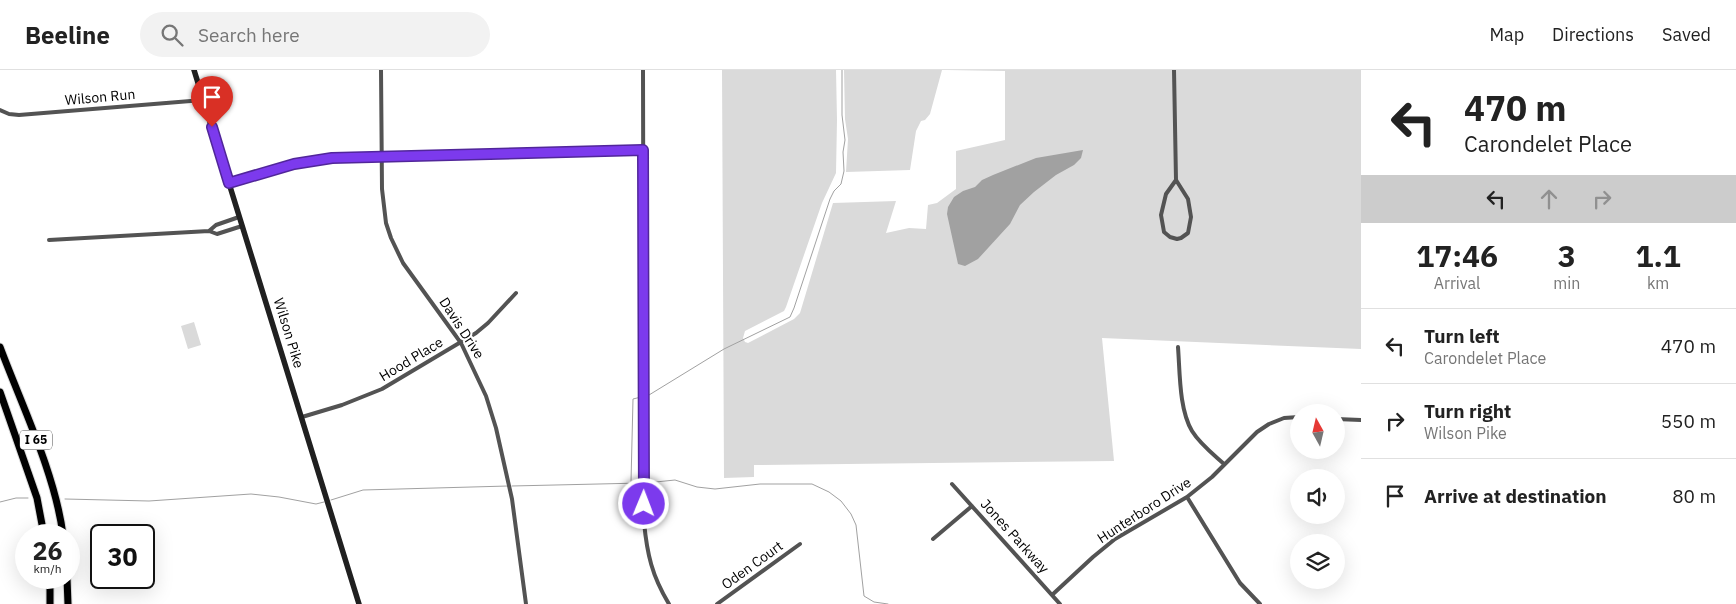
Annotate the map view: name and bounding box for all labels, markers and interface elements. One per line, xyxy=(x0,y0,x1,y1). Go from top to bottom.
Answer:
search box xyxy=(140,12,490,57)
text: Beeline xyxy=(25,19,110,51)
icon: search xyxy=(158,21,186,49)
text: Search here xyxy=(198,23,300,47)
text: Map xyxy=(1489,23,1524,46)
text: Directions xyxy=(1552,23,1634,46)
text: Saved xyxy=(1662,23,1711,46)
pin xyxy=(191,76,233,127)
icon: arrive xyxy=(198,83,226,111)
street label: Wilson Run xyxy=(64,85,136,109)
text: 470 m xyxy=(1464,85,1567,131)
icon: left xyxy=(1381,90,1446,155)
text: Carondelet Place xyxy=(1464,129,1632,158)
icon: left xyxy=(1482,185,1510,213)
icon: ahead xyxy=(1535,185,1563,213)
icon: right xyxy=(1588,185,1616,213)
text: 17:46 xyxy=(1416,236,1498,275)
text: 3 xyxy=(1558,236,1576,275)
text: 1.1 xyxy=(1635,236,1681,275)
text: Arrival xyxy=(1434,273,1480,293)
text: min xyxy=(1553,273,1580,293)
text: km xyxy=(1647,273,1669,293)
street label: Davis Drive xyxy=(435,294,489,362)
street label: Wilson Pike xyxy=(270,296,308,371)
text: Turn left xyxy=(1424,324,1500,348)
icon: left xyxy=(1381,332,1409,360)
street label: Hood Place xyxy=(376,333,447,385)
text: 470 m xyxy=(1661,334,1716,358)
text: Carondelet Place xyxy=(1424,348,1546,368)
text: Turn right xyxy=(1424,399,1511,423)
north arrow xyxy=(1290,404,1345,459)
map controls xyxy=(1290,404,1345,589)
icon: right xyxy=(1381,407,1409,435)
text: 550 m xyxy=(1661,409,1716,433)
text: Wilson Pike xyxy=(1424,423,1507,443)
road number: I 65 xyxy=(20,430,52,450)
button: sound xyxy=(1290,469,1345,524)
street label: Hunterboro Drive xyxy=(1094,473,1195,547)
position arrow xyxy=(617,477,669,529)
icon: arrive xyxy=(1381,482,1409,510)
text: Arrive at destination xyxy=(1424,484,1607,508)
text: 80 m xyxy=(1672,484,1716,508)
street label: Jones Parkway xyxy=(977,495,1053,577)
speed limit sign: 30 xyxy=(90,524,155,589)
text: 26 xyxy=(32,534,63,567)
button: layers xyxy=(1290,534,1345,589)
street label: Oden Court xyxy=(718,537,786,593)
text: km/h xyxy=(33,561,62,576)

